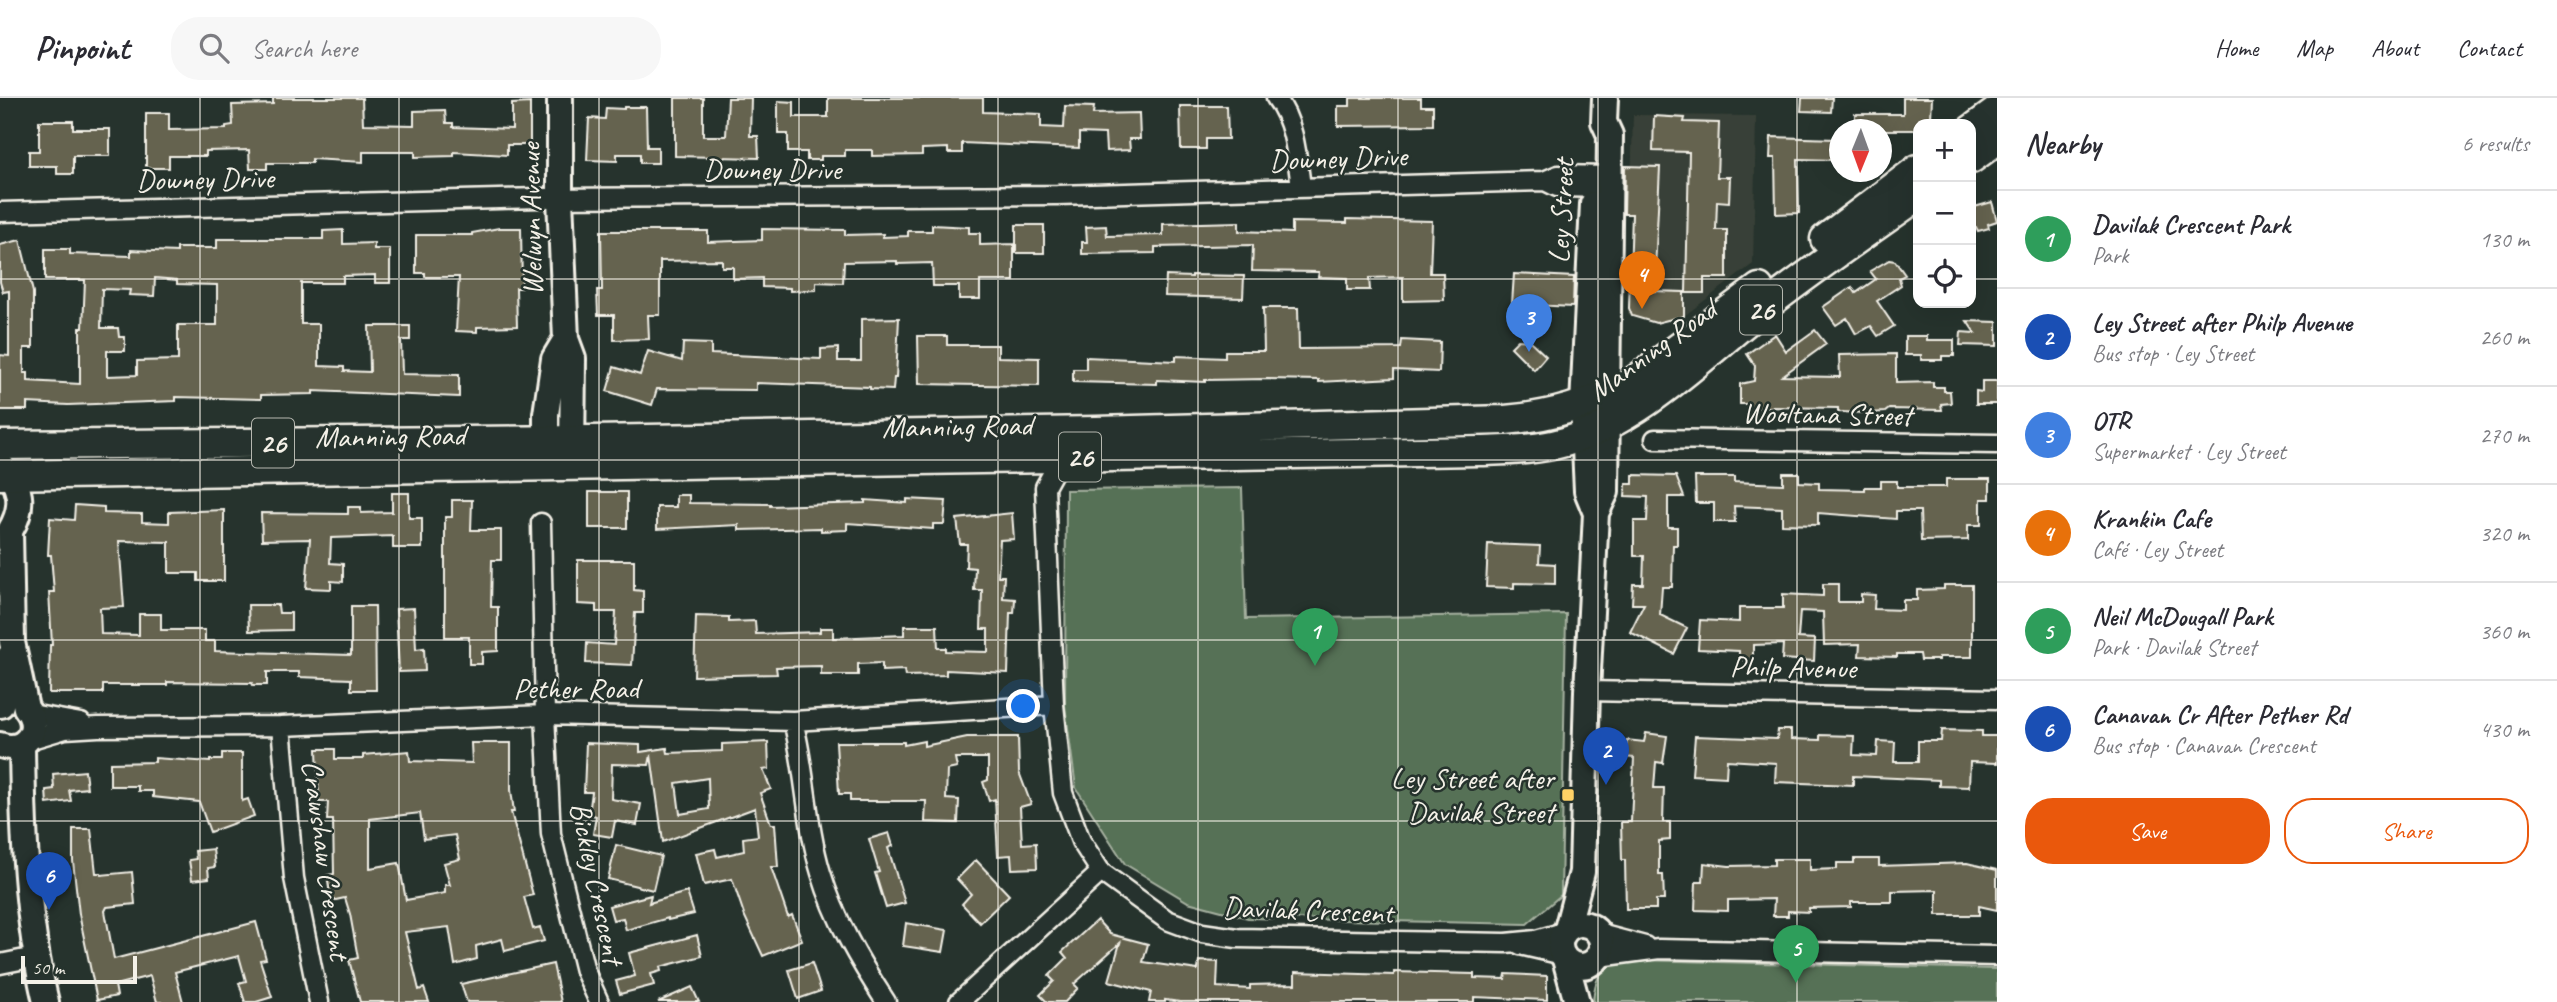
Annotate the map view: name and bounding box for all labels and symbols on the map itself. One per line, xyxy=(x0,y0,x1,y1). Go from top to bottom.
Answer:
north arrow xyxy=(1829,119,1892,182)
street label: Downey Drive xyxy=(1268,137,1410,179)
street label: Welwyn Avenue xyxy=(511,140,551,296)
street label: Downey Drive xyxy=(703,150,843,188)
street label: Ley Street xyxy=(1539,155,1583,264)
street label: Downey Drive xyxy=(136,159,277,199)
pin: 4 xyxy=(1619,251,1665,309)
road number: 26 xyxy=(1740,286,1782,334)
street label: Manning Road xyxy=(1580,288,1727,409)
pin: 3 xyxy=(1506,294,1552,352)
street label: Wooltana Street xyxy=(1742,394,1916,435)
street label: Manning Road xyxy=(882,406,1037,446)
street label: Manning Road xyxy=(315,416,470,456)
road number: 26 xyxy=(252,418,294,468)
road number: 26 xyxy=(1059,432,1101,482)
pin: 1 xyxy=(1292,608,1338,666)
street label: Philp Avenue xyxy=(1729,647,1859,687)
street label: Pether Road xyxy=(513,669,643,707)
your location xyxy=(1006,689,1040,723)
pin: 2 xyxy=(1583,727,1629,785)
street label: Crawshaw Crescent xyxy=(293,758,359,965)
place label: Ley Street after Davilak Street xyxy=(1391,759,1558,831)
marker: Ley Street after Davilak Street xyxy=(1560,787,1576,803)
street label: Bickley Crescent xyxy=(561,799,633,971)
pin: 6 xyxy=(26,852,72,910)
street label: Davilak Crescent xyxy=(1222,888,1397,932)
pin: 5 xyxy=(1773,925,1819,983)
scale bar xyxy=(21,953,136,985)

